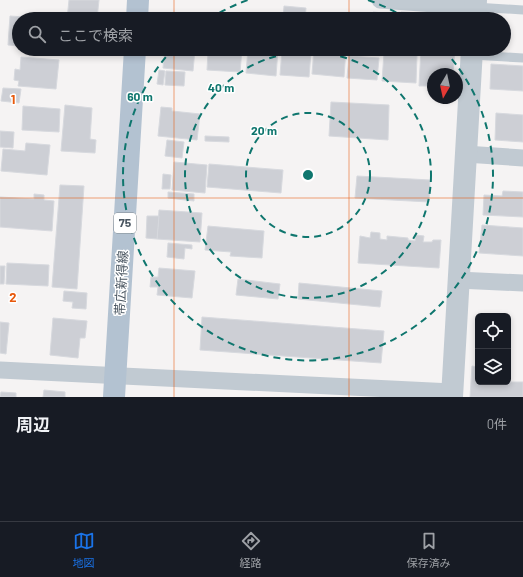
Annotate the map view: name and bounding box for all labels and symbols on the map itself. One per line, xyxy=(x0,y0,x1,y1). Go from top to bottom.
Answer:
north arrow xyxy=(427,68,463,104)
text: 40 m xyxy=(208,80,234,94)
text: 60 m xyxy=(127,89,153,103)
text: 1 xyxy=(11,91,15,107)
text: 20 m xyxy=(251,123,277,137)
centre of rings xyxy=(301,168,315,182)
road number: 75 xyxy=(114,213,136,233)
street label: 帯広新得線 xyxy=(111,250,131,316)
text: 2 xyxy=(9,289,17,305)

